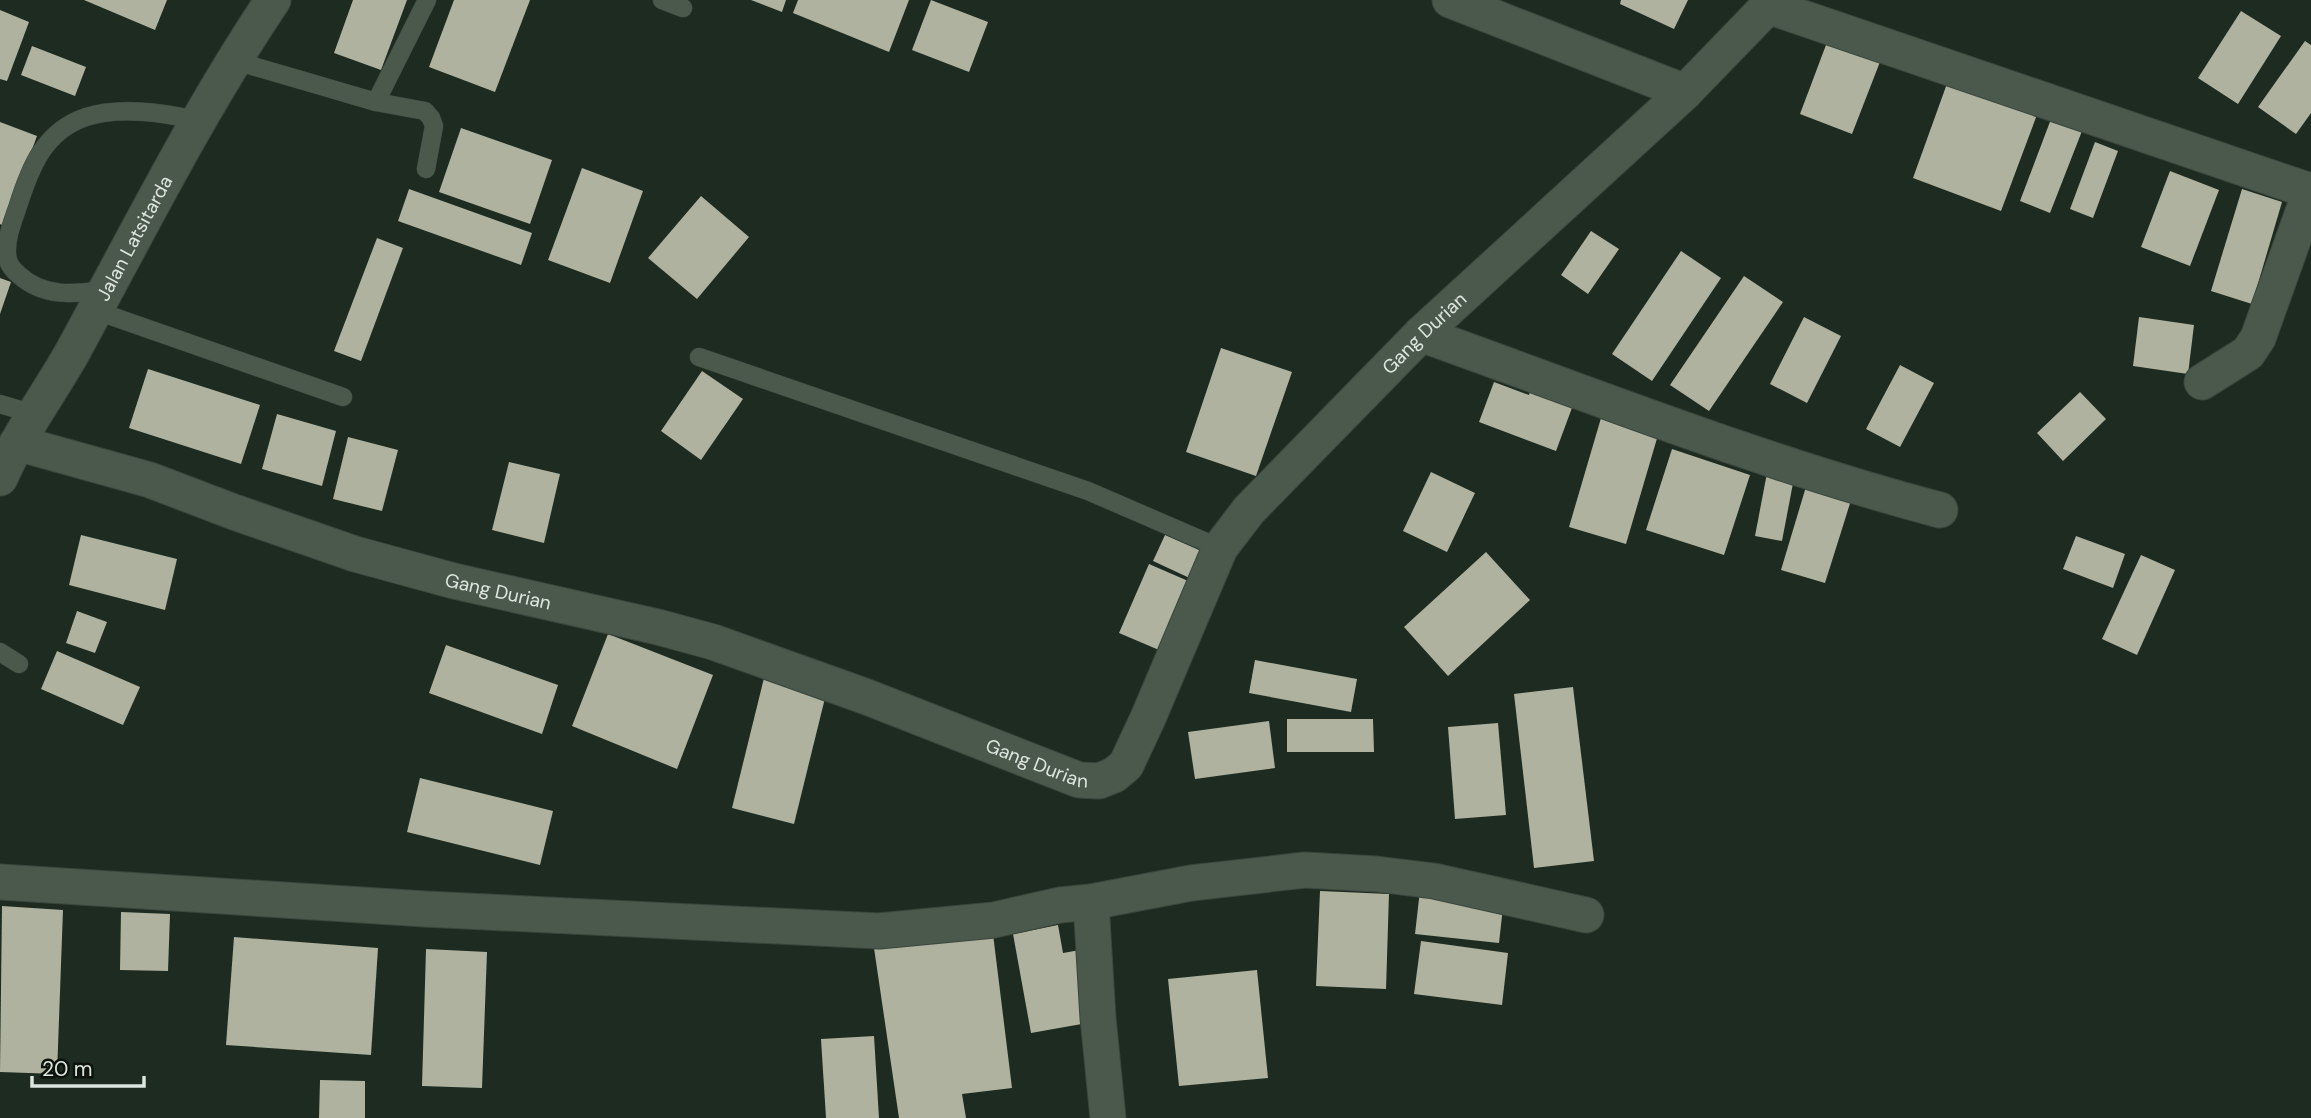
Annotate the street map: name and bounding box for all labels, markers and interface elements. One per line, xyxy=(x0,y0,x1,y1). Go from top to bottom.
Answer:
street label: Jalan Latsitarda xyxy=(91,171,178,305)
street label: Gang Durian xyxy=(1377,287,1472,380)
street label: Gang Durian xyxy=(442,567,554,616)
street label: Gang Durian xyxy=(982,733,1089,793)
scale bar xyxy=(32,1044,144,1088)
text: 20 m xyxy=(42,1055,93,1083)

